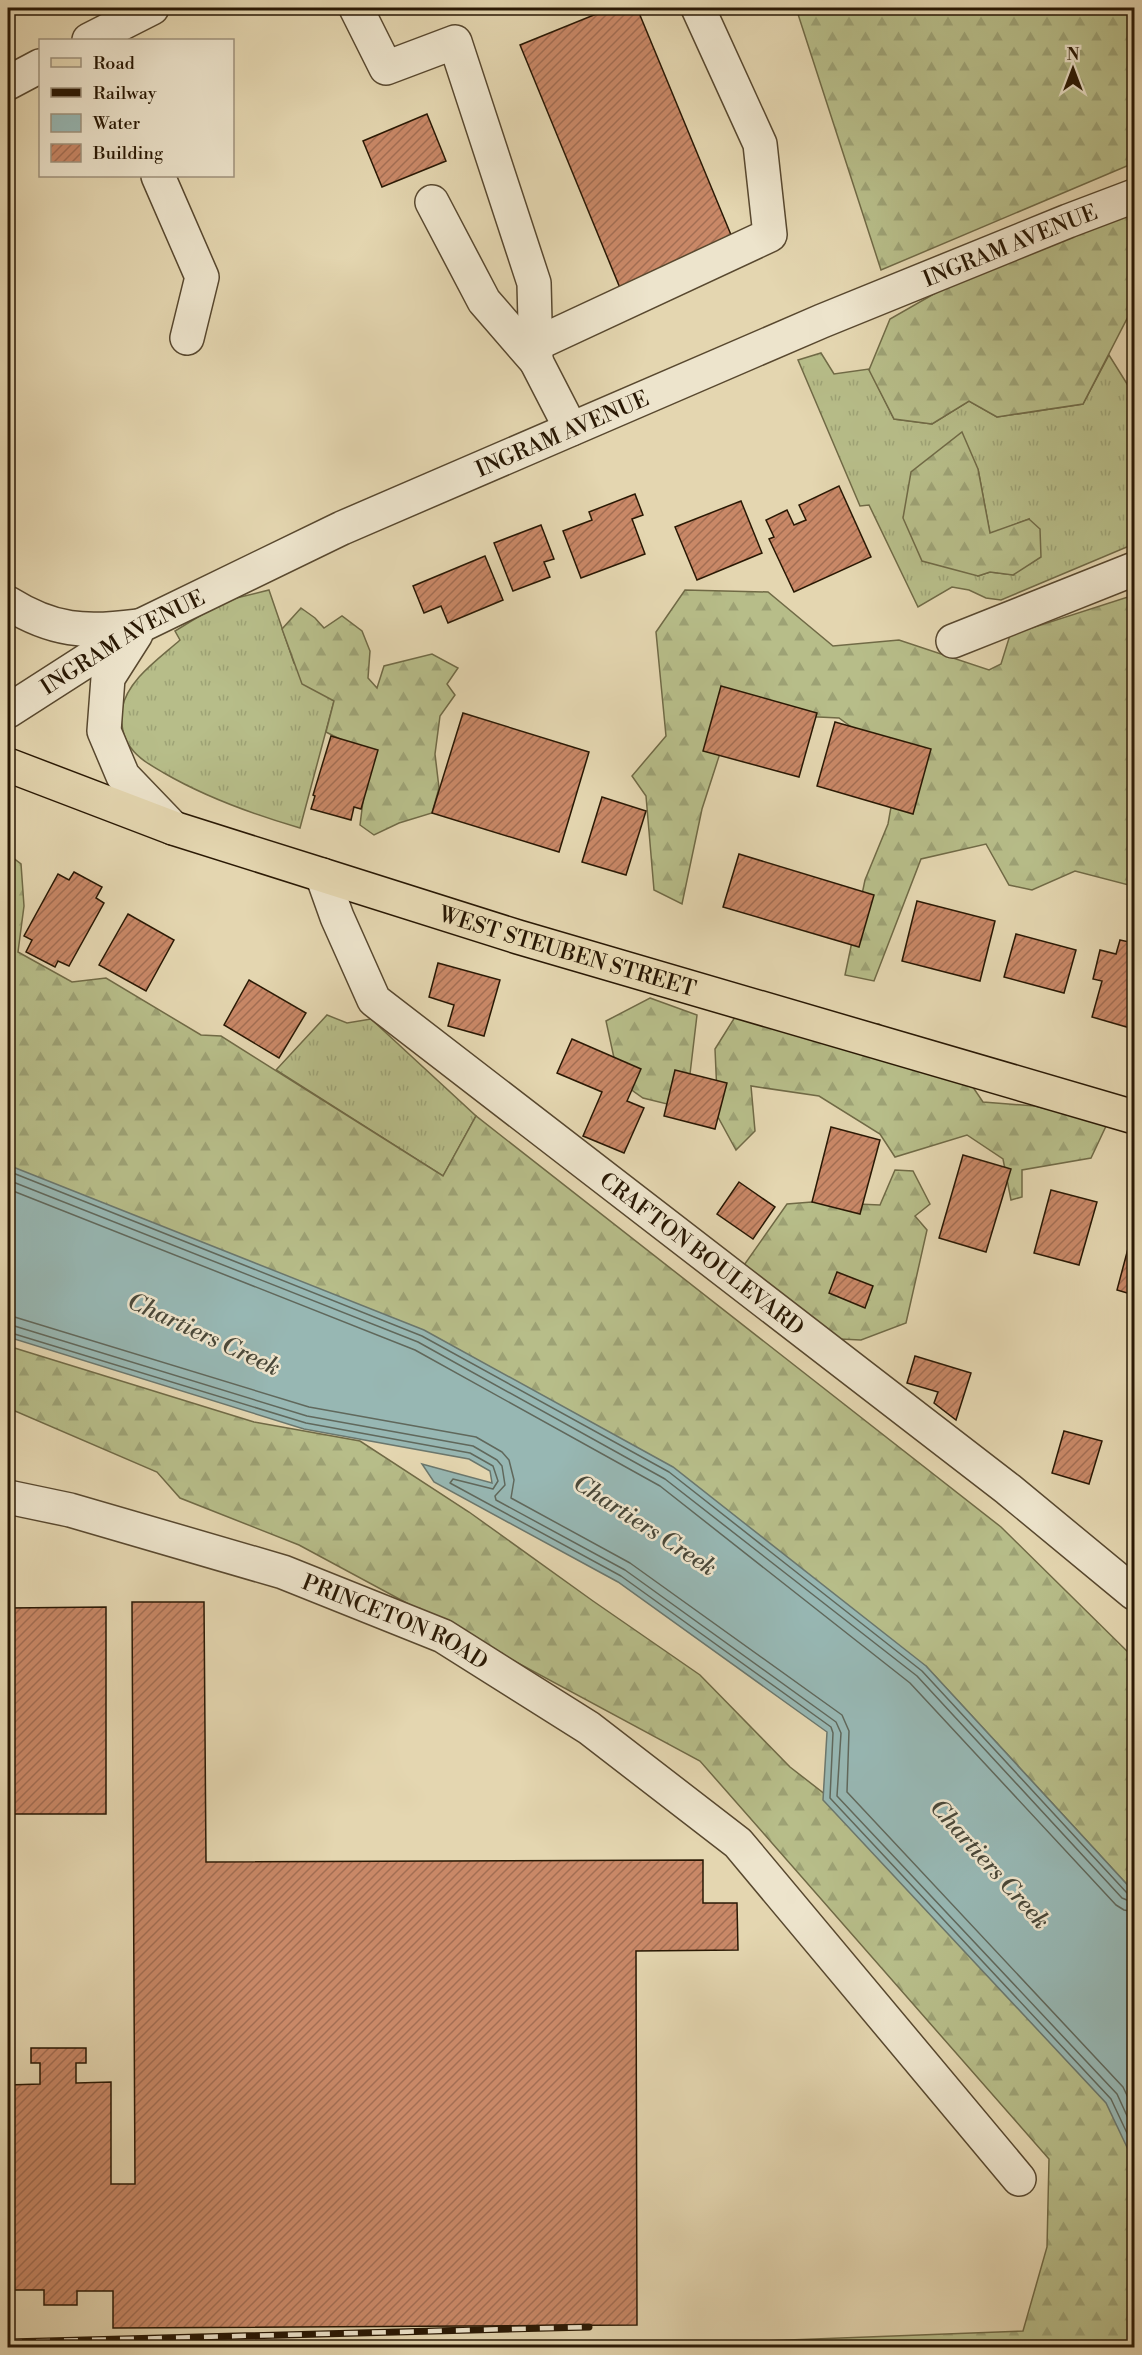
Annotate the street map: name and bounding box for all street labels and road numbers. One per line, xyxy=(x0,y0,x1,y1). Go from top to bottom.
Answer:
street label: INGRAM AVENUE xyxy=(919,199,1102,294)
street label: INGRAM AVENUE xyxy=(472,385,653,484)
street label: INGRAM AVENUE xyxy=(36,585,209,701)
street label: WEST STEUBEN STREET xyxy=(434,901,699,1003)
street label: CRAFTON BOULEVARD xyxy=(594,1167,809,1342)
street label: PRINCETON ROAD xyxy=(298,1569,493,1676)

